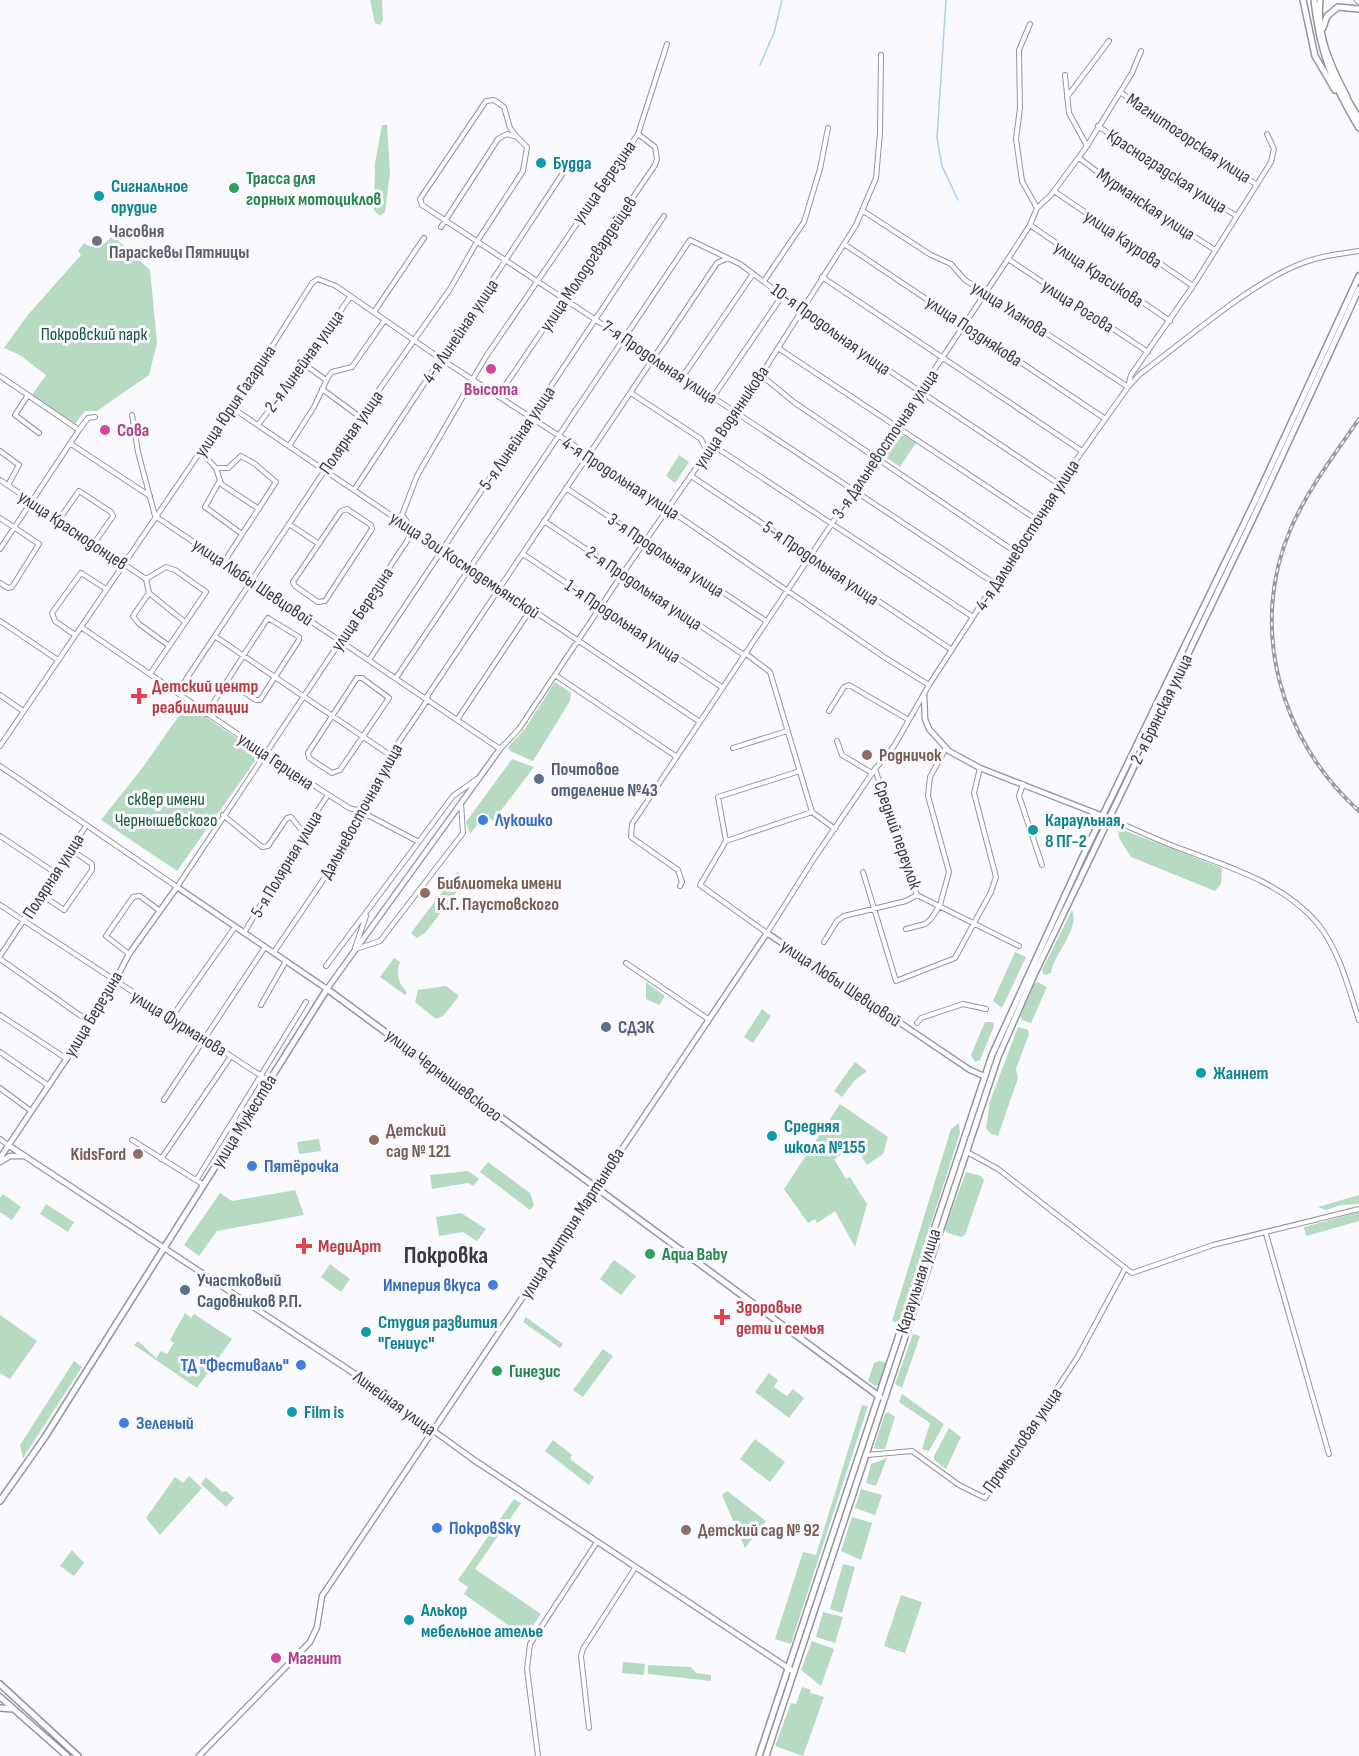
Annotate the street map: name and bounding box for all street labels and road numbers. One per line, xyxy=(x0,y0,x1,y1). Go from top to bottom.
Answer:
street label: Магнитогорская улица xyxy=(1122,89,1255,188)
street label: Красноградская улица xyxy=(1103,125,1231,218)
street label: улица Березина xyxy=(568,137,641,228)
street label: Мурманская улица xyxy=(1093,164,1199,245)
street label: улица Молодогвардейцев xyxy=(536,193,641,336)
street label: улица Каурова xyxy=(1080,206,1166,273)
street label: улица Красикова xyxy=(1050,237,1148,312)
street label: 4-я Линейная улица xyxy=(418,275,503,387)
street label: улица Рогова xyxy=(1038,275,1118,337)
street label: улица Уланова xyxy=(967,277,1052,342)
street label: 10-я Продольная улица xyxy=(767,279,895,380)
street label: улица Позднякова xyxy=(922,292,1026,371)
street label: 2-я Линейная улица xyxy=(260,306,348,416)
street label: 7-я Продольная улица xyxy=(598,316,721,409)
street label: улица Юрия Гагарина xyxy=(190,341,281,461)
street label: улица Водянникова xyxy=(689,362,773,472)
street label: 3-я Дальневосточная улица xyxy=(828,366,943,523)
street label: 5-я Линейная улица xyxy=(475,382,560,494)
street label: Полярная улица xyxy=(315,387,388,478)
street label: 4-я Продольная улица xyxy=(558,433,683,524)
street label: 4-я Дальневосточная улица xyxy=(971,456,1084,615)
street label: улица Краснодонцев xyxy=(14,486,131,575)
street label: улица Зои Космодемьянской xyxy=(386,507,544,623)
street label: 3-я Продольная улица xyxy=(604,509,728,602)
street label: 5-я Продольная улица xyxy=(759,517,883,610)
street label: улица Любы Шевцовой xyxy=(188,534,317,631)
street label: 2-я Продольная улица xyxy=(582,542,706,635)
street label: улица Березина xyxy=(327,563,398,655)
street label: 1-я Продольная улица xyxy=(561,575,684,668)
street label: 2-я Брянская улица xyxy=(1126,651,1197,768)
street label: улица Герцена xyxy=(234,728,318,795)
street label: Дальневосточная улица xyxy=(316,740,407,883)
street label: Средний переулок xyxy=(869,778,926,892)
street label: 5-я Полярная улица xyxy=(246,807,327,921)
street label: Полярная улица xyxy=(18,830,89,923)
street label: улица Любы Шевцовой xyxy=(776,935,905,1032)
street label: улица Березина xyxy=(60,968,127,1061)
street label: улица Фурманова xyxy=(127,986,231,1061)
street label: улица Чернышевского xyxy=(381,1025,506,1126)
street label: улица Мужества xyxy=(208,1071,281,1172)
street label: улица Дмитрия Мартынова xyxy=(516,1144,629,1303)
street label: Караульная улица xyxy=(892,1226,945,1336)
street label: Линейная улица xyxy=(349,1366,440,1440)
street label: Промысловая улица xyxy=(978,1384,1066,1497)

